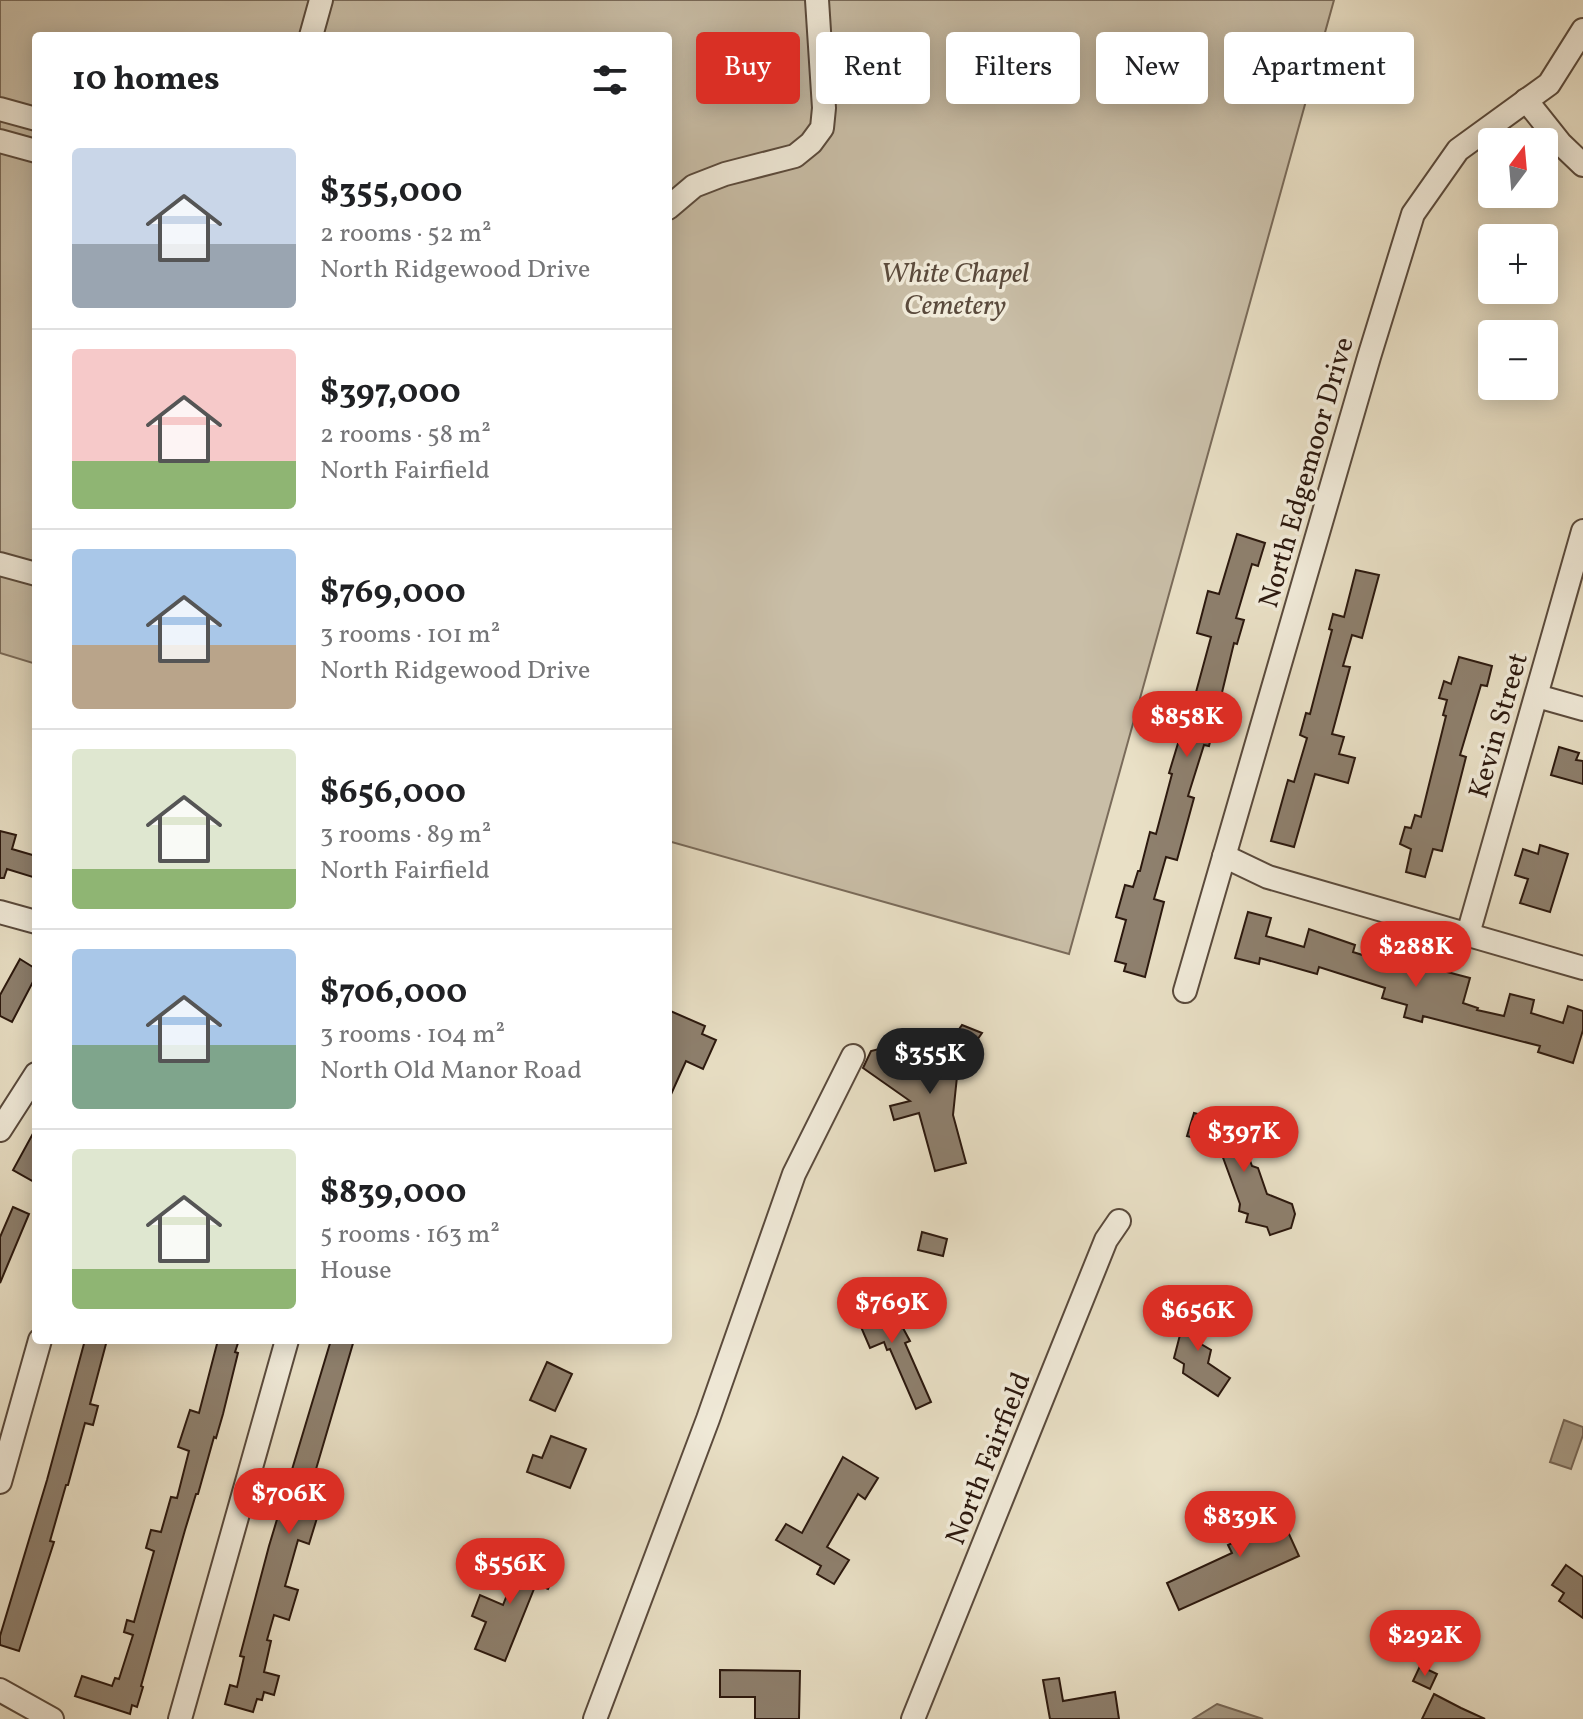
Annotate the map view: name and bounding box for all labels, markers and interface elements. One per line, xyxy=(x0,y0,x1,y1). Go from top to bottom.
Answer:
chip: Buy xyxy=(696,32,800,104)
chip: Rent xyxy=(816,32,930,104)
chip: Filters xyxy=(946,32,1080,104)
chip: New xyxy=(1096,32,1208,104)
chip: Apartment xyxy=(1224,32,1414,104)
text: 10 homes xyxy=(72,57,220,104)
icon: filters xyxy=(588,58,632,102)
north arrow xyxy=(1478,128,1558,208)
map controls xyxy=(1478,128,1558,400)
text: $355,000 xyxy=(320,169,462,216)
icon: home xyxy=(136,180,232,276)
text: 2 rooms · 52 m² xyxy=(320,216,492,252)
button: + xyxy=(1478,224,1558,304)
text: North Ridgewood Drive xyxy=(320,252,590,288)
park label: White Chapel Cemetery xyxy=(881,255,1029,326)
button: − xyxy=(1478,320,1558,400)
street label: North Edgemoor Drive xyxy=(1250,333,1365,613)
text: $397,000 xyxy=(320,370,461,417)
icon: home xyxy=(136,381,232,477)
text: 2 rooms · 58 m² xyxy=(320,417,491,453)
text: North Fairfield xyxy=(320,453,490,489)
text: $769,000 xyxy=(320,570,466,617)
icon: home xyxy=(136,581,232,677)
text: 3 rooms · 101 m² xyxy=(320,617,500,653)
street label: Kevin Street xyxy=(1460,648,1539,803)
text: North Ridgewood Drive xyxy=(320,653,590,689)
pin: $858K xyxy=(1131,691,1243,759)
text: $858K xyxy=(1150,699,1224,735)
text: $656,000 xyxy=(320,770,466,817)
icon: home xyxy=(136,781,232,877)
text: 3 rooms · 89 m² xyxy=(320,817,491,853)
text: North Fairfield xyxy=(320,853,490,889)
pin: $288K xyxy=(1360,921,1472,989)
text: $288K xyxy=(1378,929,1454,965)
text: $706,000 xyxy=(320,970,467,1017)
icon: home xyxy=(136,981,232,1077)
text: 3 rooms · 104 m² xyxy=(320,1017,505,1053)
pin: $355K xyxy=(874,1028,986,1096)
text: $355K xyxy=(894,1036,966,1072)
text: North Old Manor Road xyxy=(320,1053,582,1089)
pin: $397K xyxy=(1188,1106,1300,1174)
text: $397K xyxy=(1208,1114,1280,1150)
text: $839,000 xyxy=(320,1170,466,1217)
icon: home xyxy=(136,1181,232,1277)
text: 5 rooms · 163 m² xyxy=(320,1217,500,1253)
text: House xyxy=(320,1253,392,1289)
pin: $769K xyxy=(836,1277,948,1345)
text: $769K xyxy=(855,1285,929,1321)
pin: $656K xyxy=(1142,1285,1254,1353)
text: $656K xyxy=(1161,1293,1235,1329)
street label: North Fairfield xyxy=(937,1367,1042,1551)
pin: $706K xyxy=(233,1468,345,1536)
text: $706K xyxy=(251,1476,327,1512)
pin: $839K xyxy=(1184,1491,1296,1559)
text: $839K xyxy=(1203,1499,1277,1535)
pin: $556K xyxy=(454,1538,566,1606)
text: $556K xyxy=(474,1546,546,1582)
pin: $292K xyxy=(1369,1610,1481,1678)
text: $292K xyxy=(1388,1618,1462,1654)

